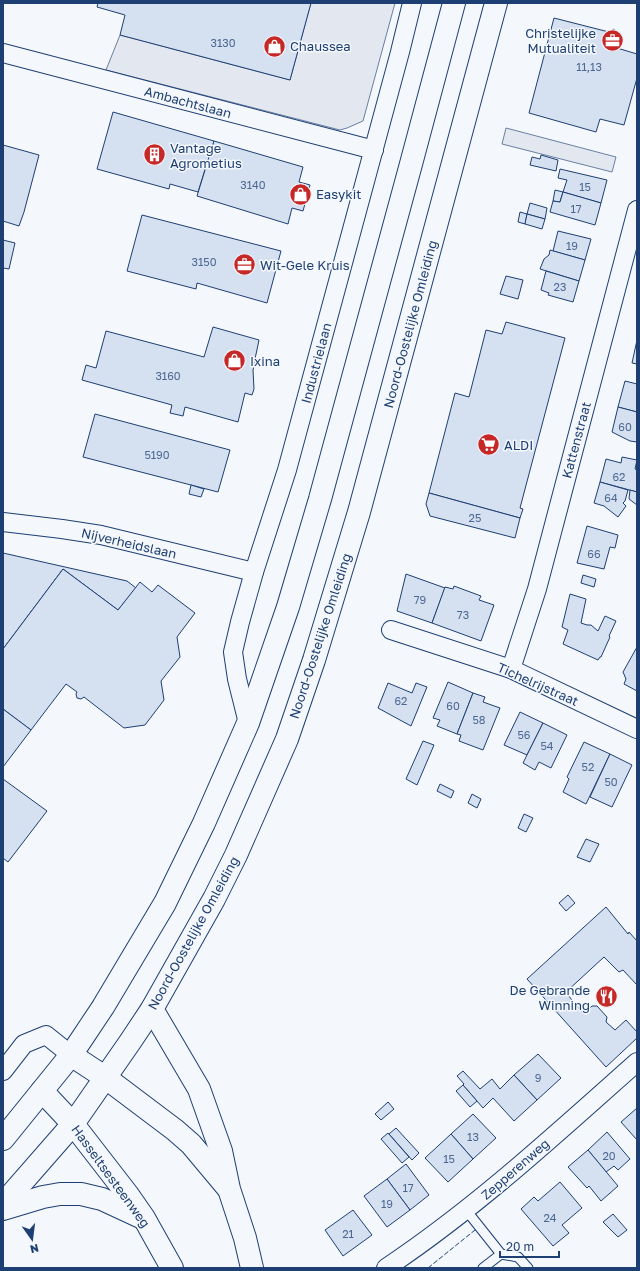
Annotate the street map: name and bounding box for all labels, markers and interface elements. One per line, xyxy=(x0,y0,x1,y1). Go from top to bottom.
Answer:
place label: Christelijke Mutualiteit xyxy=(525,25,596,56)
office icon: Christelijke Mutualiteit xyxy=(599,27,625,53)
shop icon: Chaussea xyxy=(262,33,288,59)
house number: 3130 xyxy=(210,36,236,49)
place label: Chaussea xyxy=(290,38,351,54)
house number: 11,13 xyxy=(576,60,602,73)
street label: Ambachtslaan xyxy=(143,83,233,121)
place label: Vantage Agrometius xyxy=(170,140,242,171)
building icon: Vantage Agrometius xyxy=(142,142,168,168)
house number: 3140 xyxy=(240,178,266,191)
house number: 15 xyxy=(579,180,591,193)
shop icon: Easykit xyxy=(287,181,313,207)
place label: Easykit xyxy=(316,186,361,202)
house number: 17 xyxy=(570,202,582,215)
street label: Noord-Oostelijke Omleiding xyxy=(380,238,440,410)
house number: 19 xyxy=(566,239,578,252)
office icon: Wit-Gele Kruis xyxy=(231,252,257,278)
house number: 3150 xyxy=(192,255,217,268)
place label: Wit-Gele Kruis xyxy=(260,257,350,273)
house number: 23 xyxy=(554,280,566,293)
street label: Industrielaan xyxy=(298,321,334,405)
shop icon: Ixina xyxy=(222,348,248,374)
place label: Ixina xyxy=(250,353,280,369)
house number: 3160 xyxy=(155,369,181,382)
street label: Kattenstraat xyxy=(558,400,594,480)
house number: 60 xyxy=(618,420,632,433)
supermarket icon: ALDI xyxy=(476,432,502,458)
place label: ALDI xyxy=(504,437,533,453)
house number: 5190 xyxy=(144,448,170,461)
house number: 62 xyxy=(612,470,626,483)
house number: 64 xyxy=(604,491,618,504)
house number: 25 xyxy=(469,511,481,524)
street label: Nijverheidslaan xyxy=(80,524,178,562)
house number: 66 xyxy=(587,547,601,560)
street label: Noord-Oostelijke Omleiding xyxy=(286,551,354,721)
house number: 79 xyxy=(414,593,426,606)
house number: 73 xyxy=(457,608,469,621)
street label: Tichelrijstraat xyxy=(495,659,581,709)
house number: 62 xyxy=(394,694,408,707)
house number: 60 xyxy=(446,699,460,712)
house number: 58 xyxy=(472,713,486,726)
house number: 56 xyxy=(517,728,531,741)
house number: 54 xyxy=(540,739,554,752)
house number: 52 xyxy=(582,760,594,773)
house number: 50 xyxy=(604,775,618,788)
street label: Noord-Oostelijke Omleiding xyxy=(144,853,242,1013)
place label: De Gebrande Winning xyxy=(510,982,590,1013)
restaurant icon: De Gebrande Winning xyxy=(593,984,619,1010)
house number: 9 xyxy=(535,1071,541,1084)
street label: Hasseltsesteenweg xyxy=(68,1122,154,1230)
house number: 13 xyxy=(467,1130,479,1143)
street label: Zepperenweg xyxy=(478,1135,552,1203)
house number: 20 xyxy=(602,1149,616,1162)
house number: 15 xyxy=(443,1152,455,1165)
house number: 17 xyxy=(402,1181,414,1194)
house number: 19 xyxy=(381,1197,393,1210)
house number: 24 xyxy=(543,1211,557,1224)
north arrow xyxy=(12,1219,52,1259)
house number: 21 xyxy=(342,1227,354,1240)
scale bar xyxy=(500,1233,559,1259)
text: 20 m xyxy=(506,1239,534,1254)
text: N xyxy=(29,1242,40,1257)

